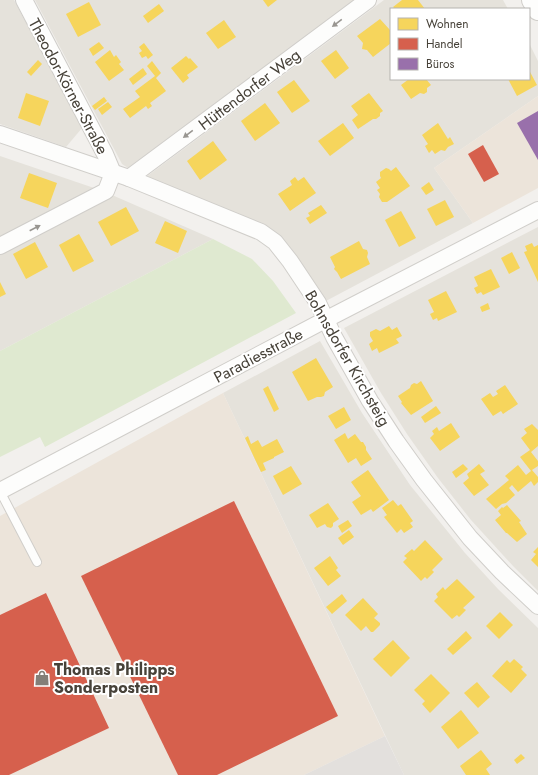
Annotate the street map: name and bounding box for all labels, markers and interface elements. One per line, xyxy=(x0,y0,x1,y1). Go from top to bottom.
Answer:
legend xyxy=(390,8,530,80)
street label: Theodor-Körner-Straße xyxy=(23,14,114,158)
text: Wohnen xyxy=(426,15,469,33)
one-way arrow xyxy=(331,19,342,27)
text: Handel xyxy=(426,35,462,53)
street label: Hüttendorfer Weg xyxy=(193,43,305,135)
text: Büros xyxy=(426,55,454,73)
one-way arrow xyxy=(182,130,193,139)
one-way arrow xyxy=(29,225,40,231)
street label: Bohnsdorfer Kirchsteig xyxy=(299,286,396,431)
street label: Paradiesstraße xyxy=(210,322,307,389)
place label: Thomas Philipps Sonderposten xyxy=(54,658,175,699)
shop icon: Thomas Philipps Sonderposten xyxy=(33,669,51,687)

